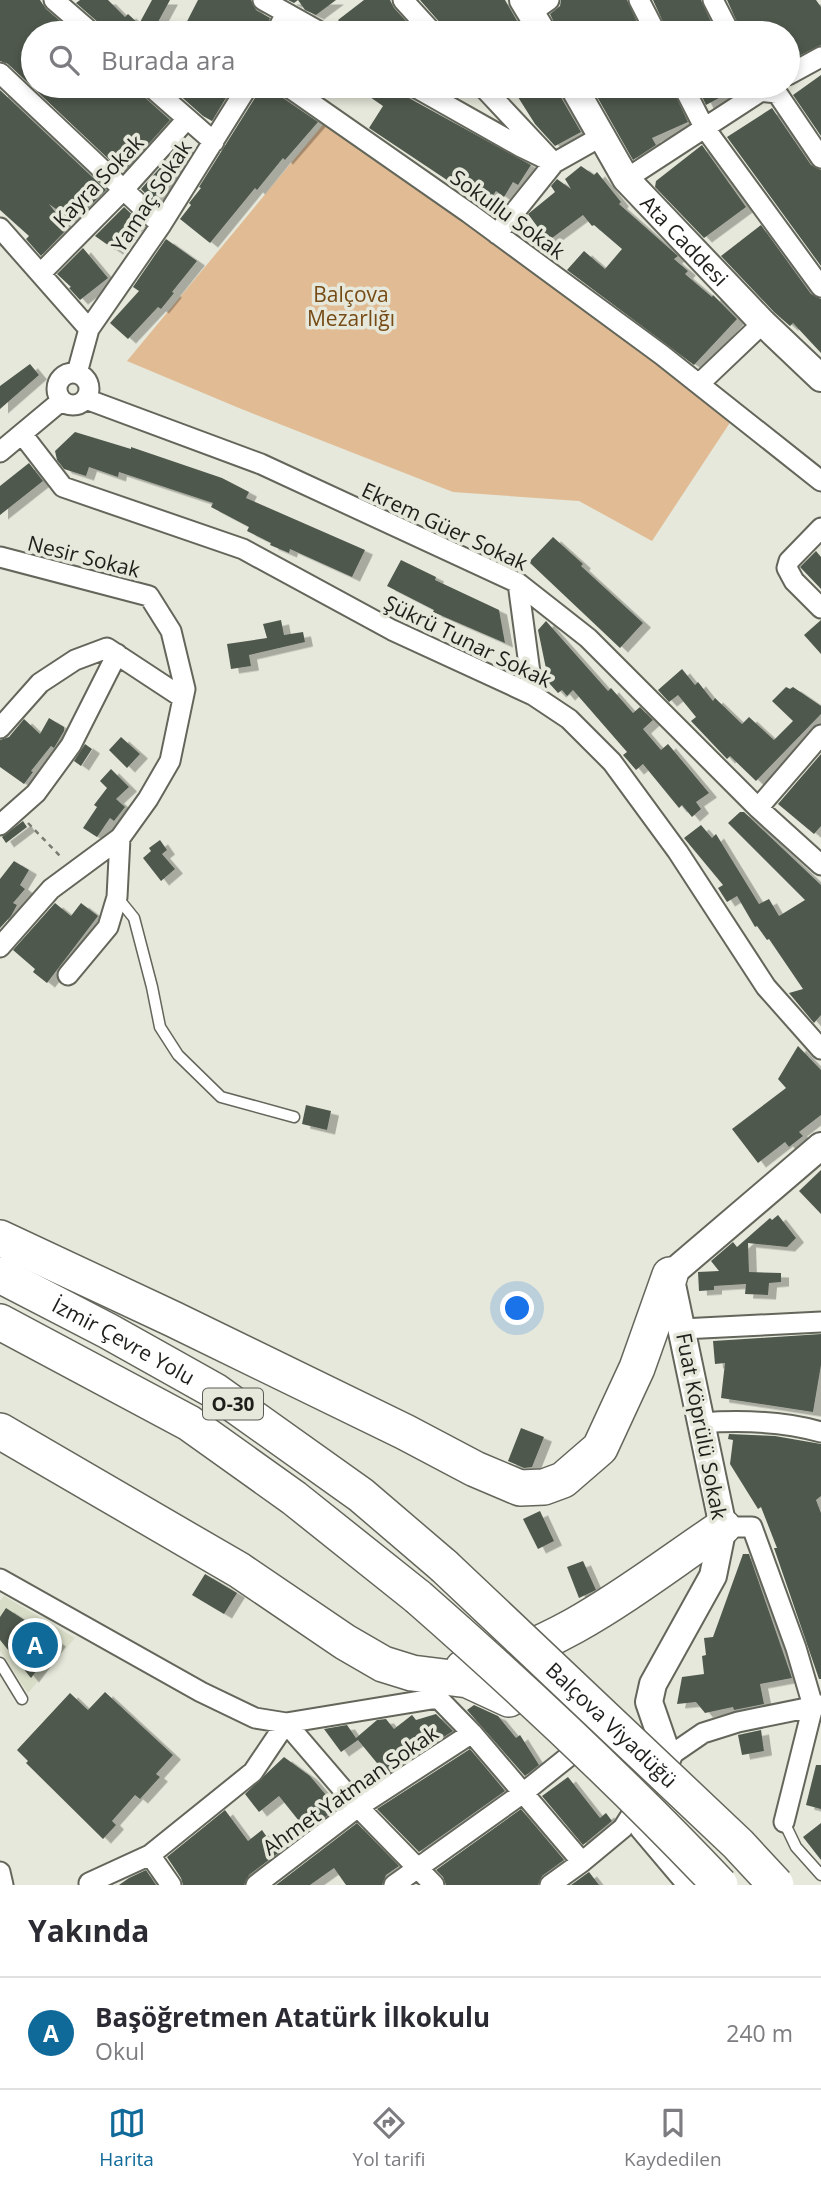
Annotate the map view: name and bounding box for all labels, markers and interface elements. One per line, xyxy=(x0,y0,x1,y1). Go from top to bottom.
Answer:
search box xyxy=(21,21,800,98)
icon: search xyxy=(45,41,83,79)
text: Burada ara xyxy=(101,42,235,78)
street label: Kayra Sokak xyxy=(47,129,149,233)
street label: Yamaç Sokak xyxy=(104,135,198,257)
street label: Sokullu Sokak xyxy=(445,163,571,265)
street label: Ata Caddesi xyxy=(635,189,735,292)
park label: Balçova Mezarlığı xyxy=(307,280,395,332)
street label: Ekrem Güer Sokak xyxy=(358,475,532,577)
street label: Nesir Sokak xyxy=(25,529,143,583)
street label: Şükrü Tunar Sokak xyxy=(380,588,556,694)
street label: İzmir Çevre Yolu xyxy=(47,1291,200,1391)
your location xyxy=(500,1291,534,1325)
street label: Fuat Köprülü Sokak xyxy=(670,1330,734,1522)
road number: O-30 xyxy=(203,1388,263,1420)
pin: A xyxy=(12,1619,58,1671)
street label: Balçova Viyadüğü xyxy=(540,1656,684,1794)
street label: Ahmet Yatman Sokak xyxy=(257,1719,443,1861)
text: Yakında xyxy=(28,1910,149,1951)
text: Başöğretmen Atatürk İlkokulu xyxy=(95,1999,490,2035)
text: A xyxy=(43,2017,59,2049)
text: 240 m xyxy=(726,2017,793,2049)
text: Okul xyxy=(95,2035,145,2067)
tab: Harita xyxy=(99,2104,154,2172)
tab: Yol tarifi xyxy=(353,2104,425,2172)
tab: Kaydedilen xyxy=(624,2104,722,2172)

